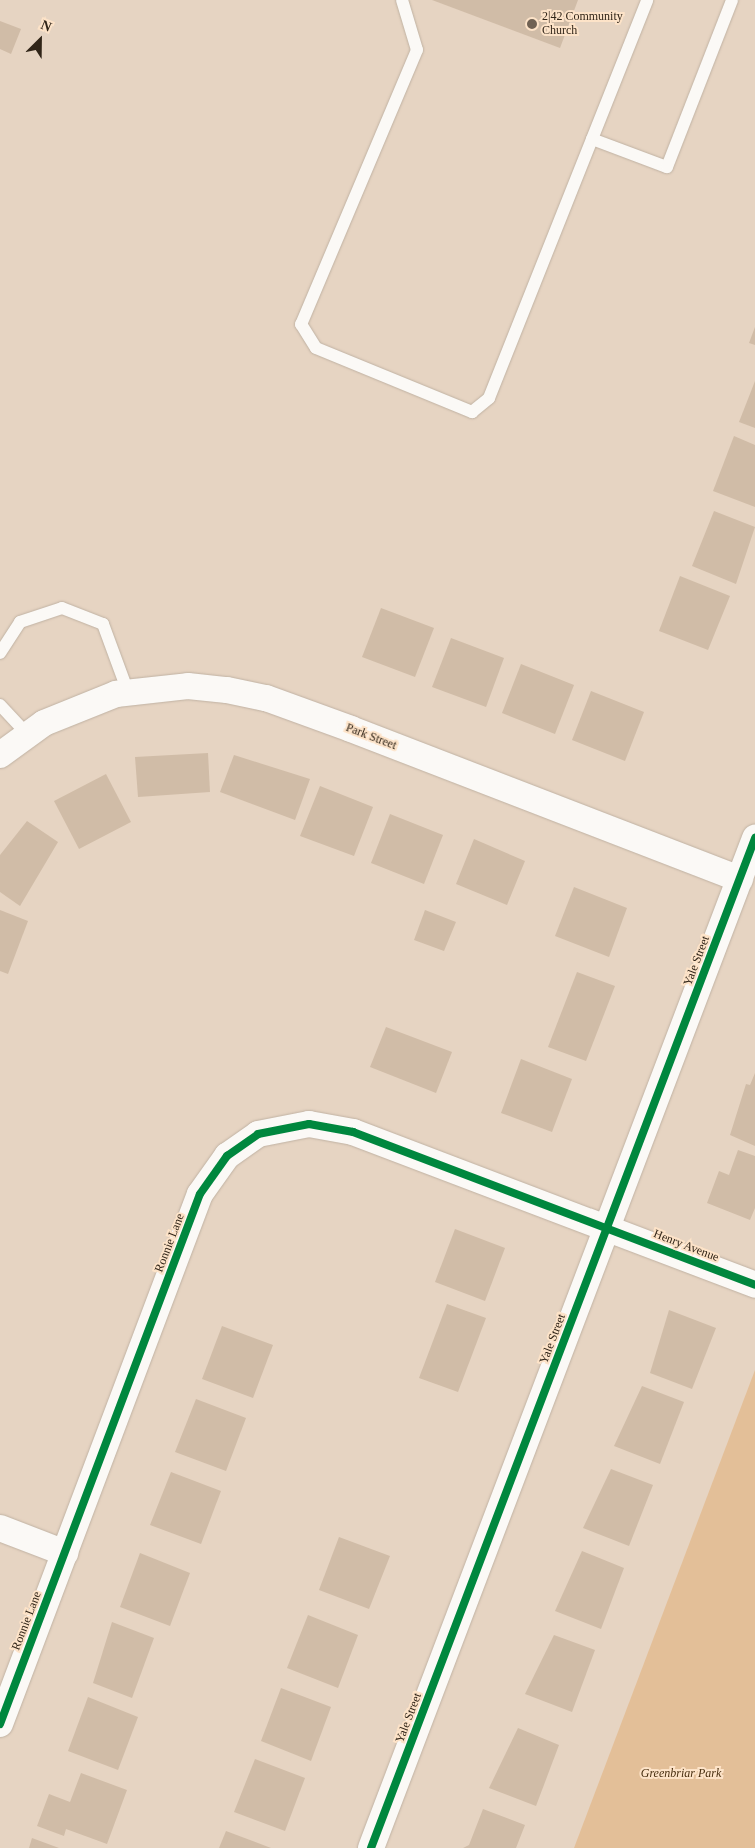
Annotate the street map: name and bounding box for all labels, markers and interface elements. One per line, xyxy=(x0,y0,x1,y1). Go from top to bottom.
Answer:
place label: 2|42 Community Church xyxy=(542,10,623,38)
north arrow xyxy=(15,15,65,65)
text: N xyxy=(38,17,54,35)
marker: 2|42 Community Church xyxy=(526,18,538,30)
street label: Park Street xyxy=(344,721,398,753)
street label: Yale Street xyxy=(681,934,713,988)
street label: Ronnie Lane xyxy=(152,1212,188,1274)
street label: Henry Avenue xyxy=(651,1227,721,1265)
street label: Yale Street xyxy=(537,1312,569,1366)
street label: Ronnie Lane xyxy=(9,1590,45,1652)
street label: Yale Street xyxy=(393,1691,425,1745)
park label: Greenbriar Park xyxy=(641,1767,721,1781)

